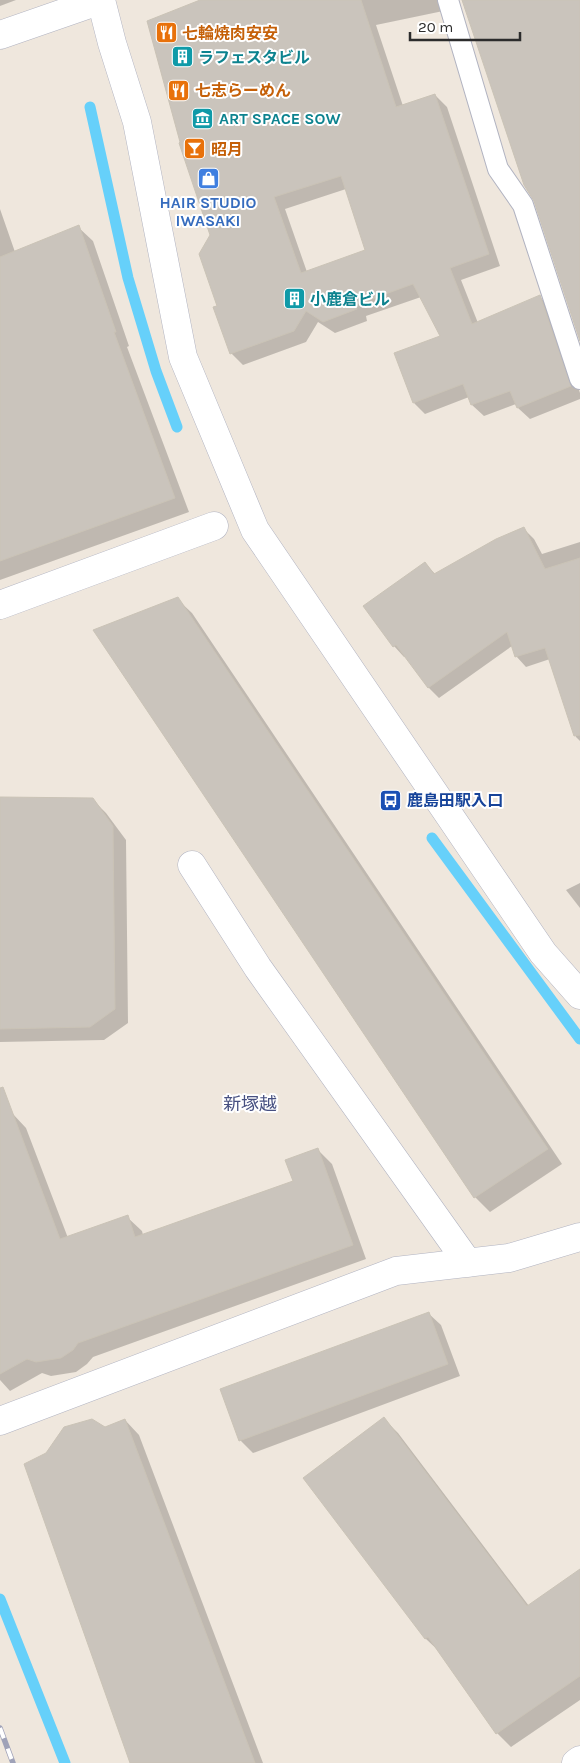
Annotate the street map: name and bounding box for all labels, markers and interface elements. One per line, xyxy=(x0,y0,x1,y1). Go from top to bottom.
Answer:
scale bar xyxy=(410,10,520,42)
text: 20 m xyxy=(418,18,453,36)
restaurant icon: 七輪焼肉安安 xyxy=(154,21,178,45)
place label: 七輪焼肉安安 xyxy=(182,24,278,43)
building icon: ラフェスタビル xyxy=(170,45,194,69)
place label: ラフェスタビル xyxy=(198,48,310,67)
restaurant icon: 七志らーめん xyxy=(167,78,191,102)
place label: 七志らーめん xyxy=(195,81,291,100)
museum icon: ART SPACE SOW xyxy=(191,106,215,130)
place label: ART SPACE SOW xyxy=(219,109,341,128)
bar icon: 昭月 xyxy=(183,137,207,161)
place label: 昭月 xyxy=(211,140,243,159)
shop icon: HAIR STUDIO IWASAKI xyxy=(196,166,220,190)
place label: HAIR STUDIO IWASAKI xyxy=(159,193,257,230)
building icon: 小鹿倉ビル xyxy=(282,287,306,311)
place label: 小鹿倉ビル xyxy=(310,290,390,309)
bus stop icon: 鹿島田駅入口 xyxy=(379,788,403,812)
place label: 鹿島田駅入口 xyxy=(407,791,503,810)
district label: 新塚越 xyxy=(223,1093,277,1115)

